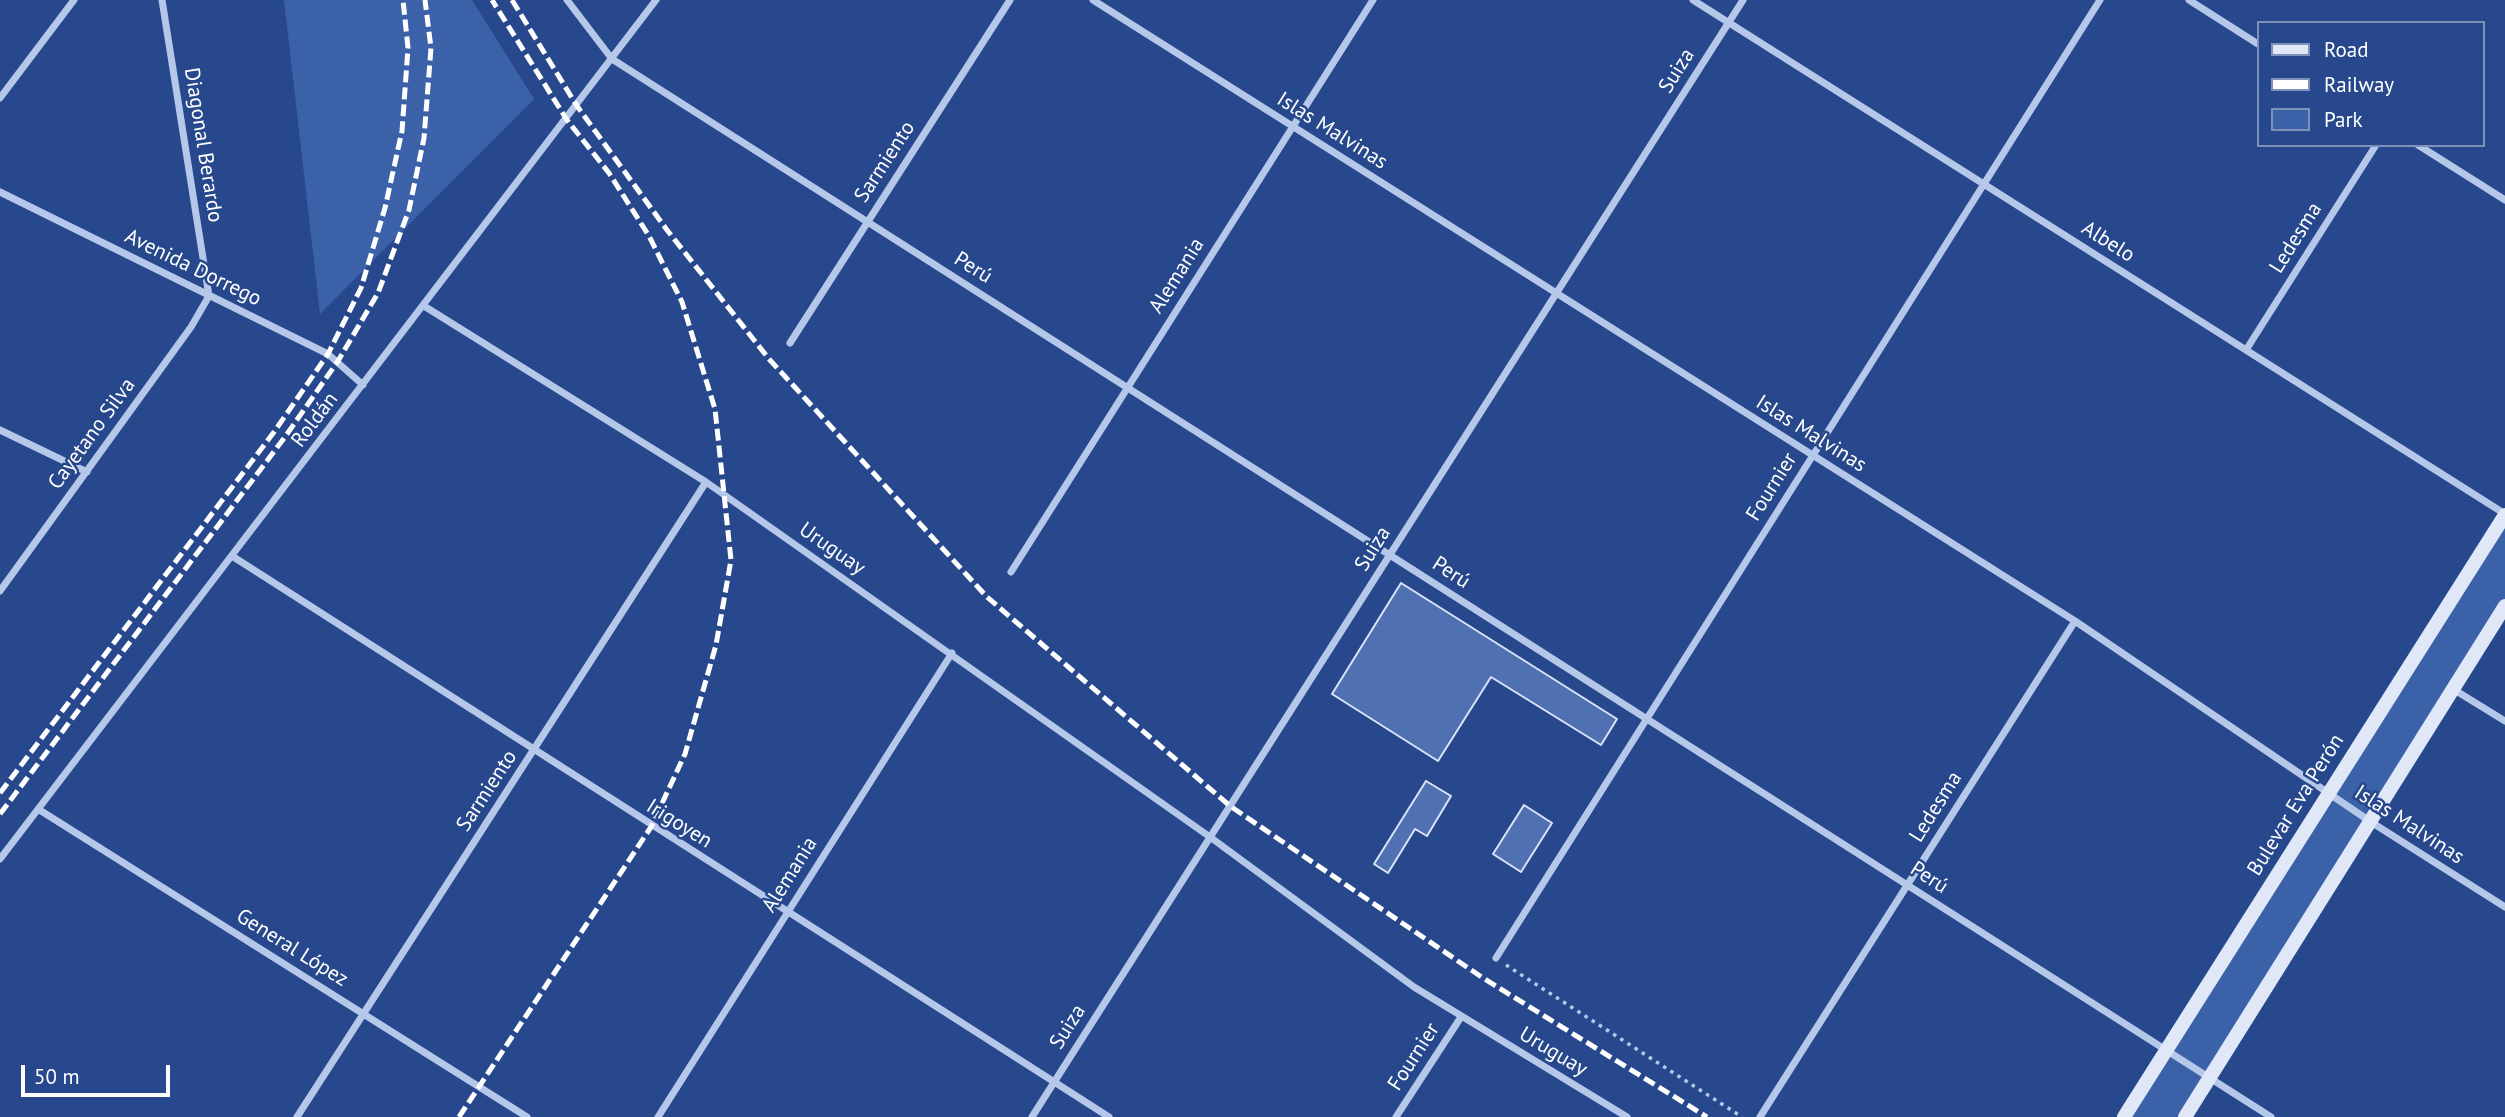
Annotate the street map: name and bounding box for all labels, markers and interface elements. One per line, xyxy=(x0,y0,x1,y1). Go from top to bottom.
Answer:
legend xyxy=(2256,21,2484,147)
text: Road xyxy=(2324,36,2368,63)
street label: Suiza xyxy=(1654,44,1700,98)
street label: Diagonal Berardo xyxy=(178,66,228,224)
text: Railway xyxy=(2324,71,2394,98)
street label: Islas Malvinas xyxy=(1272,87,1392,175)
text: Park xyxy=(2324,106,2363,133)
street label: Sarmiento xyxy=(849,117,921,207)
street label: Ledesma xyxy=(2264,198,2328,278)
street label: Albelo xyxy=(2077,216,2139,268)
street label: Avenida Dorrego xyxy=(121,224,265,312)
street label: Alemania xyxy=(1144,234,1210,318)
street label: Perú xyxy=(949,247,997,289)
street label: Cayetano Silva xyxy=(43,373,141,495)
street label: Roldán xyxy=(286,388,344,452)
street label: Islas Malvinas xyxy=(1751,390,1871,478)
street label: Fournier xyxy=(1741,448,1803,526)
street label: Uruguay xyxy=(794,517,870,581)
street label: Suiza xyxy=(1350,522,1396,576)
street label: Perú xyxy=(1427,552,1475,594)
street label: Bulevar Eva Perón xyxy=(2242,730,2350,880)
street label: Sarmiento xyxy=(451,746,523,836)
street label: Ledesma xyxy=(1904,767,1968,847)
street label: Islas Malvinas xyxy=(2349,780,2469,870)
street label: Irigoyen xyxy=(641,794,717,854)
street label: Alemania xyxy=(757,833,823,917)
street label: Perú xyxy=(1905,857,1953,899)
street label: General López xyxy=(231,904,353,992)
street label: Suiza xyxy=(1045,1000,1091,1054)
street label: Fournier xyxy=(1383,1018,1445,1096)
street label: Uruguay xyxy=(1514,1022,1592,1082)
scale bar xyxy=(24,1050,173,1094)
text: 50 m xyxy=(34,1063,80,1090)

